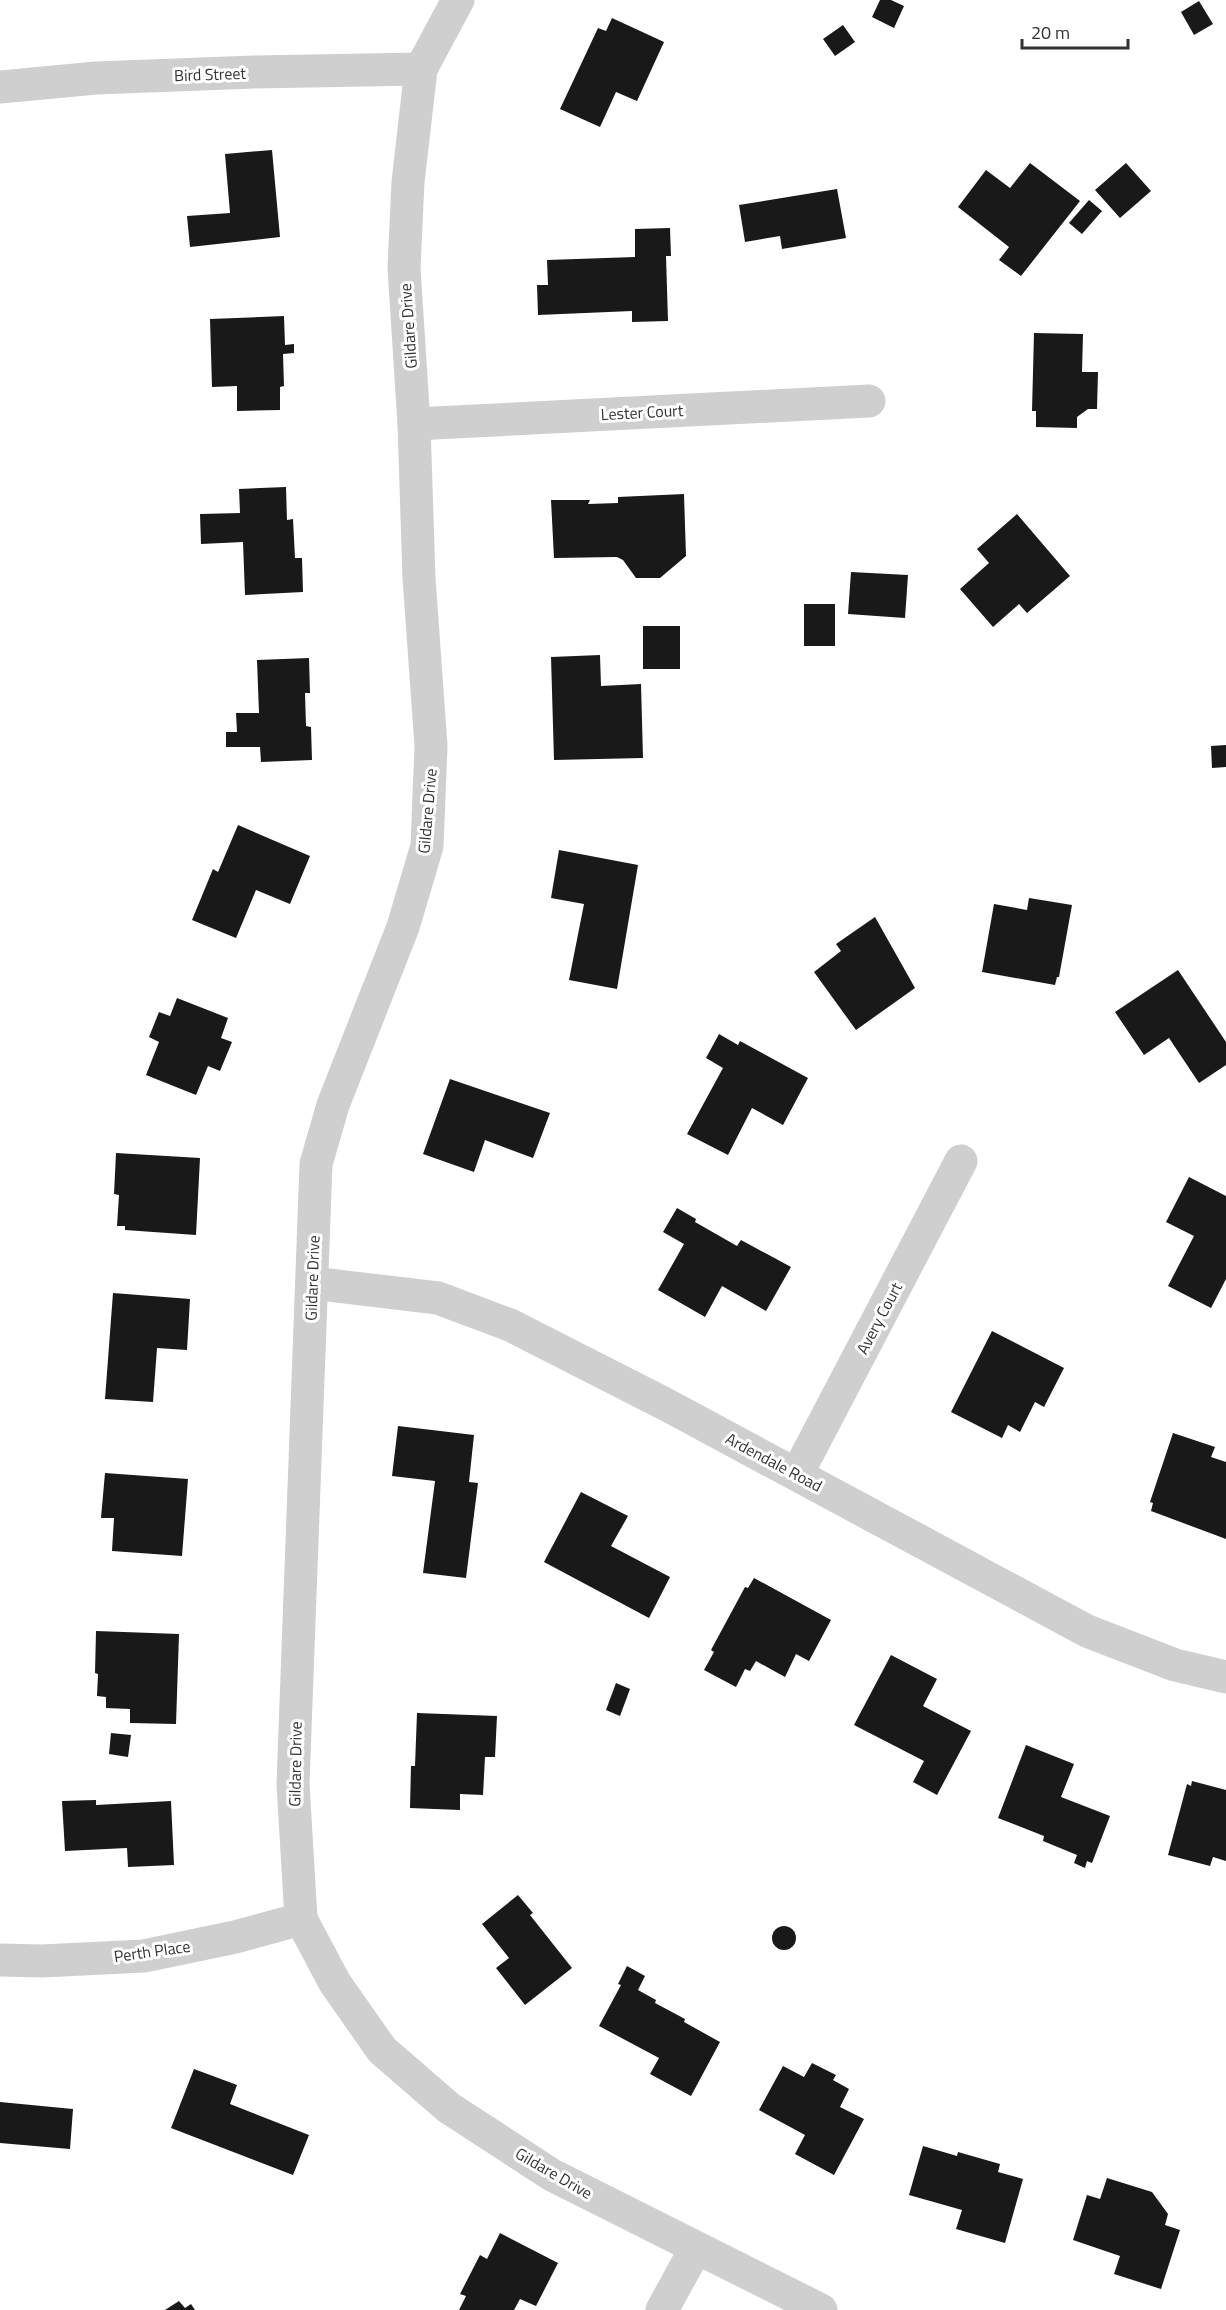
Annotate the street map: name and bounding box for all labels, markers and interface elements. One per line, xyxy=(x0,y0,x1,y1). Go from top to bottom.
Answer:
scale bar xyxy=(1022,12,1128,50)
text: 20 m xyxy=(1031,19,1070,46)
street label: Bird Street xyxy=(174,61,247,87)
street label: Gildare Drive xyxy=(393,283,423,369)
street label: Lester Court xyxy=(600,398,684,426)
street label: Gildare Drive xyxy=(411,767,443,855)
street label: Gildare Drive xyxy=(299,1235,325,1321)
street label: Avery Court xyxy=(850,1277,908,1358)
street label: Ardendale Road xyxy=(721,1426,827,1498)
street label: Gildare Drive xyxy=(282,1721,308,1807)
street label: Perth Place xyxy=(112,1934,192,1968)
street label: Gildare Drive xyxy=(511,2141,597,2205)

